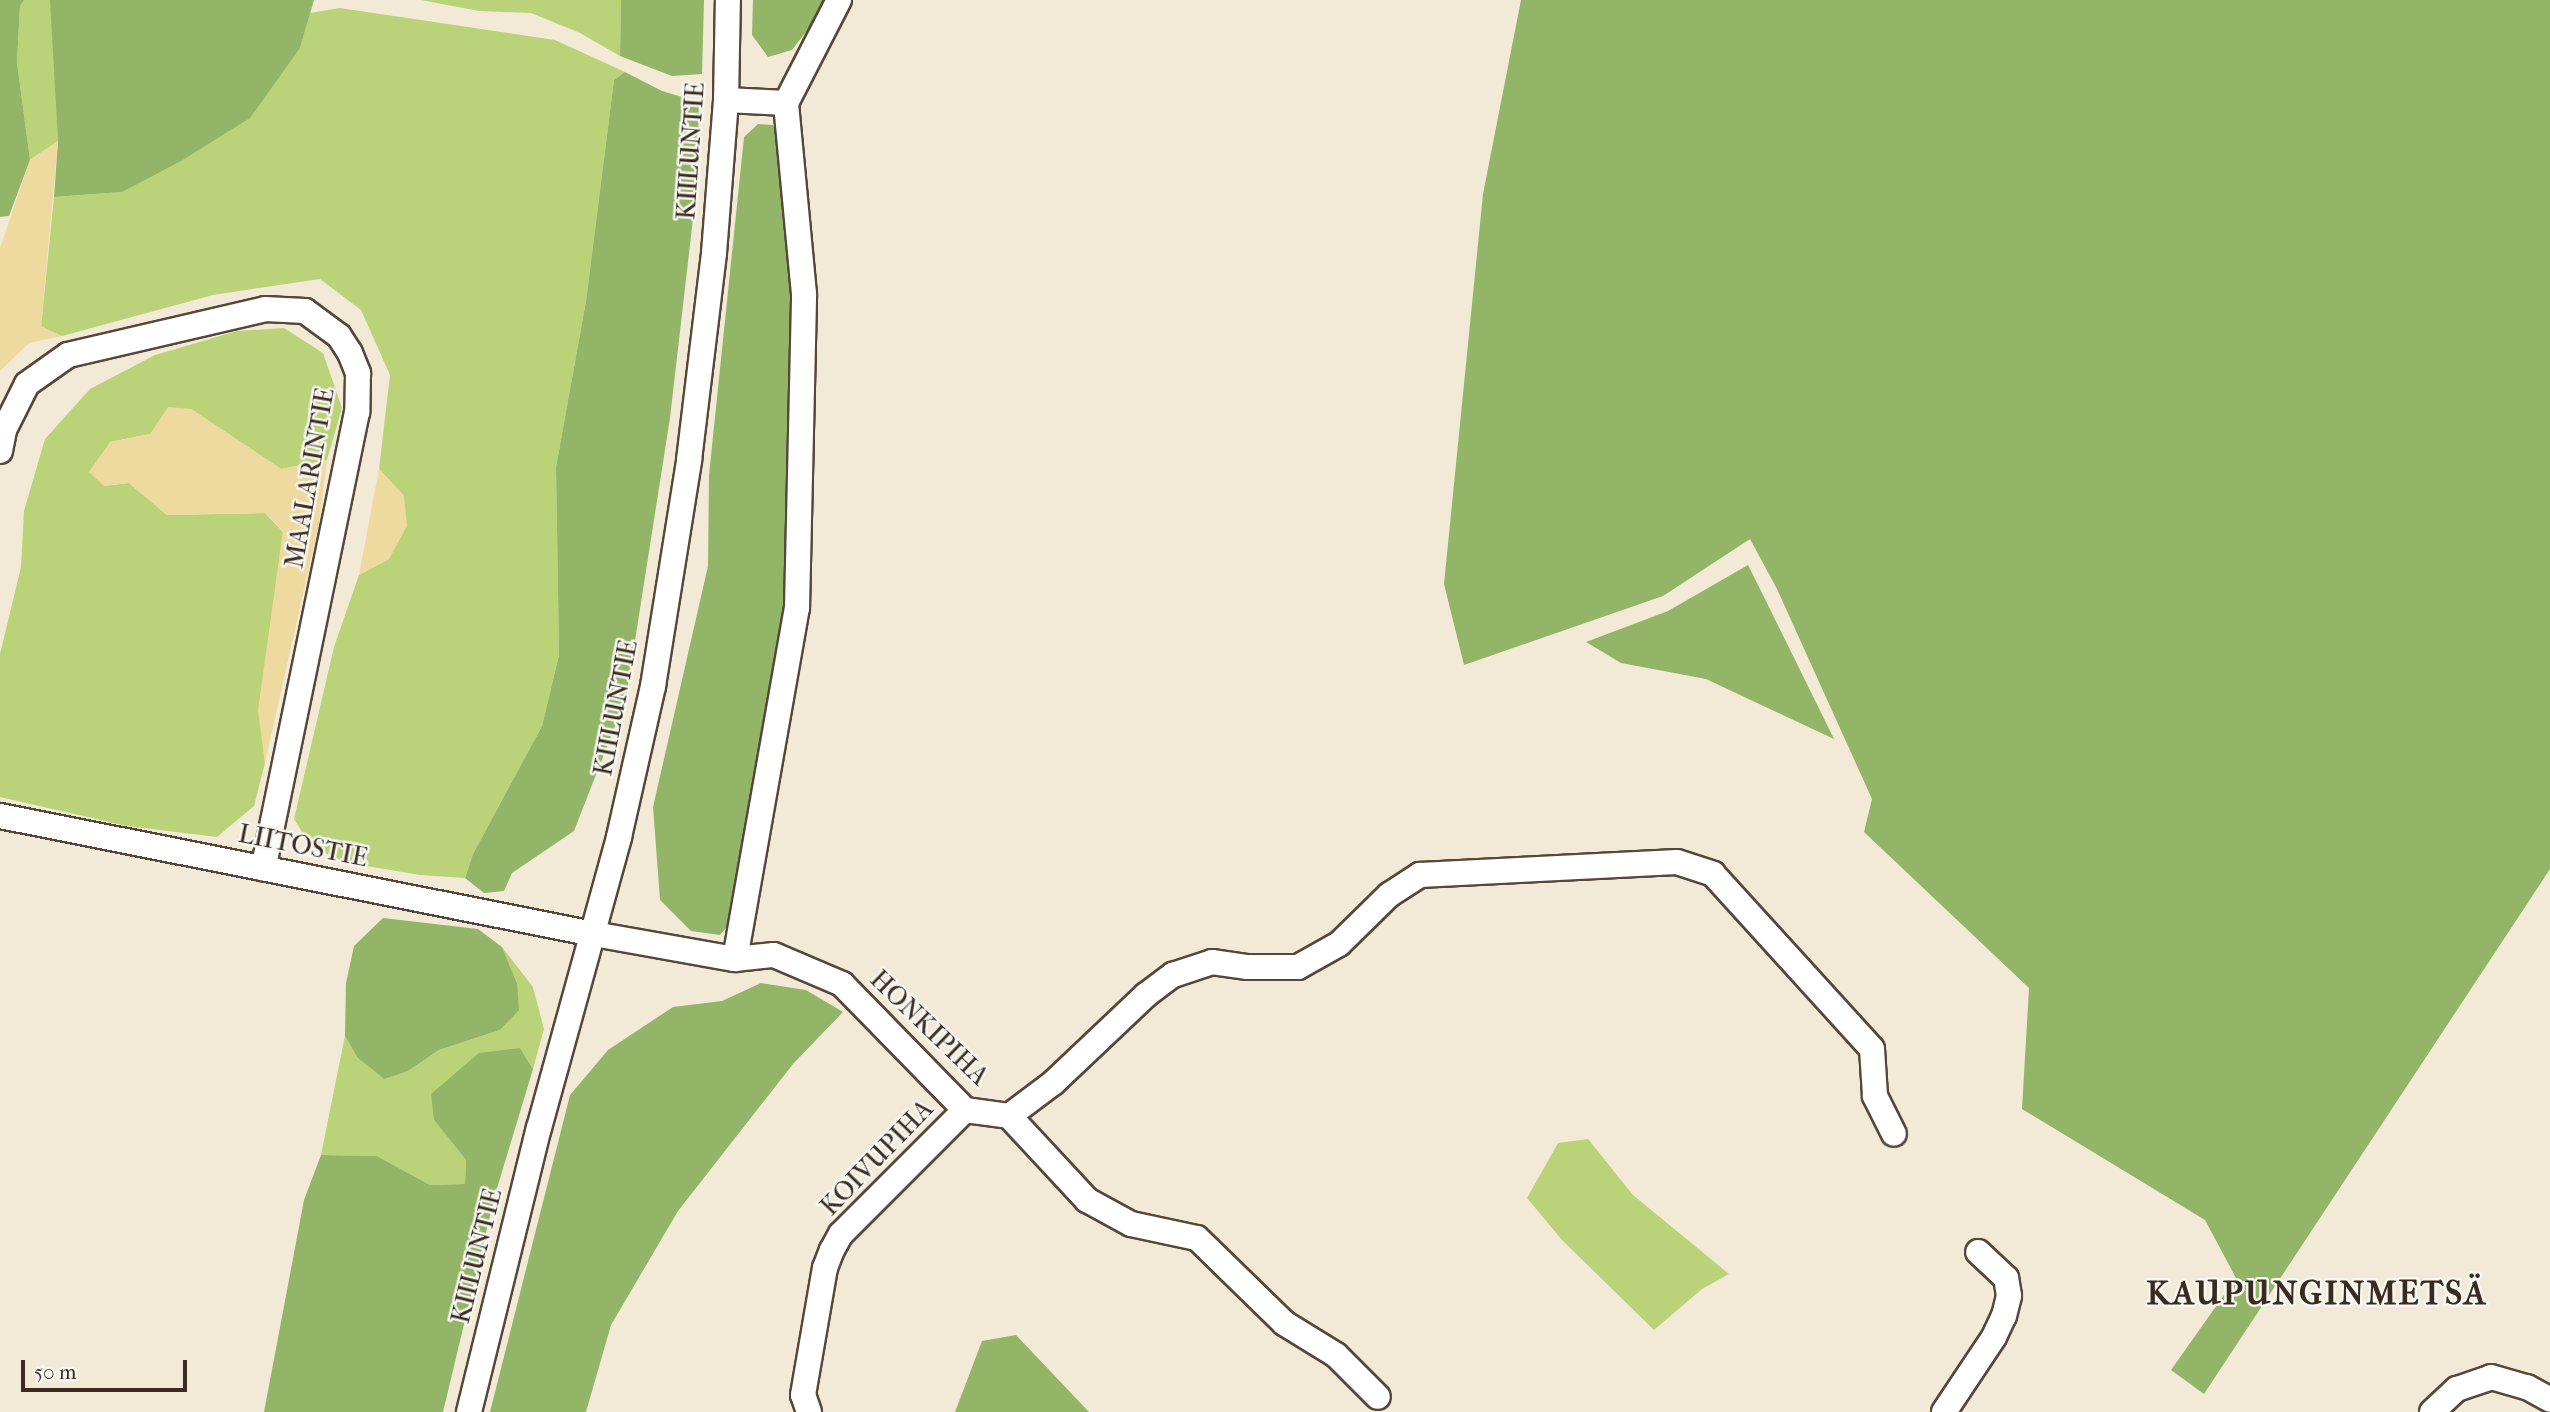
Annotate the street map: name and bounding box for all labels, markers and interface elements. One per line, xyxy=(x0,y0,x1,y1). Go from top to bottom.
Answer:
street label: KIILUNTIE xyxy=(671,81,711,221)
street label: MAALARINTIE xyxy=(279,385,341,571)
street label: KIILUNTIE xyxy=(588,637,644,779)
street label: LIITOSTIE xyxy=(236,818,370,874)
street label: HONKIPIHA xyxy=(863,964,995,1092)
street label: KOIVUPIHA xyxy=(814,1094,940,1222)
street label: KIILUNTIE xyxy=(445,1185,509,1327)
district label: KAUPUNGINMETSÄ xyxy=(2148,1274,2486,1314)
scale bar xyxy=(24,1346,191,1390)
text: 50 m xyxy=(34,1360,77,1384)

